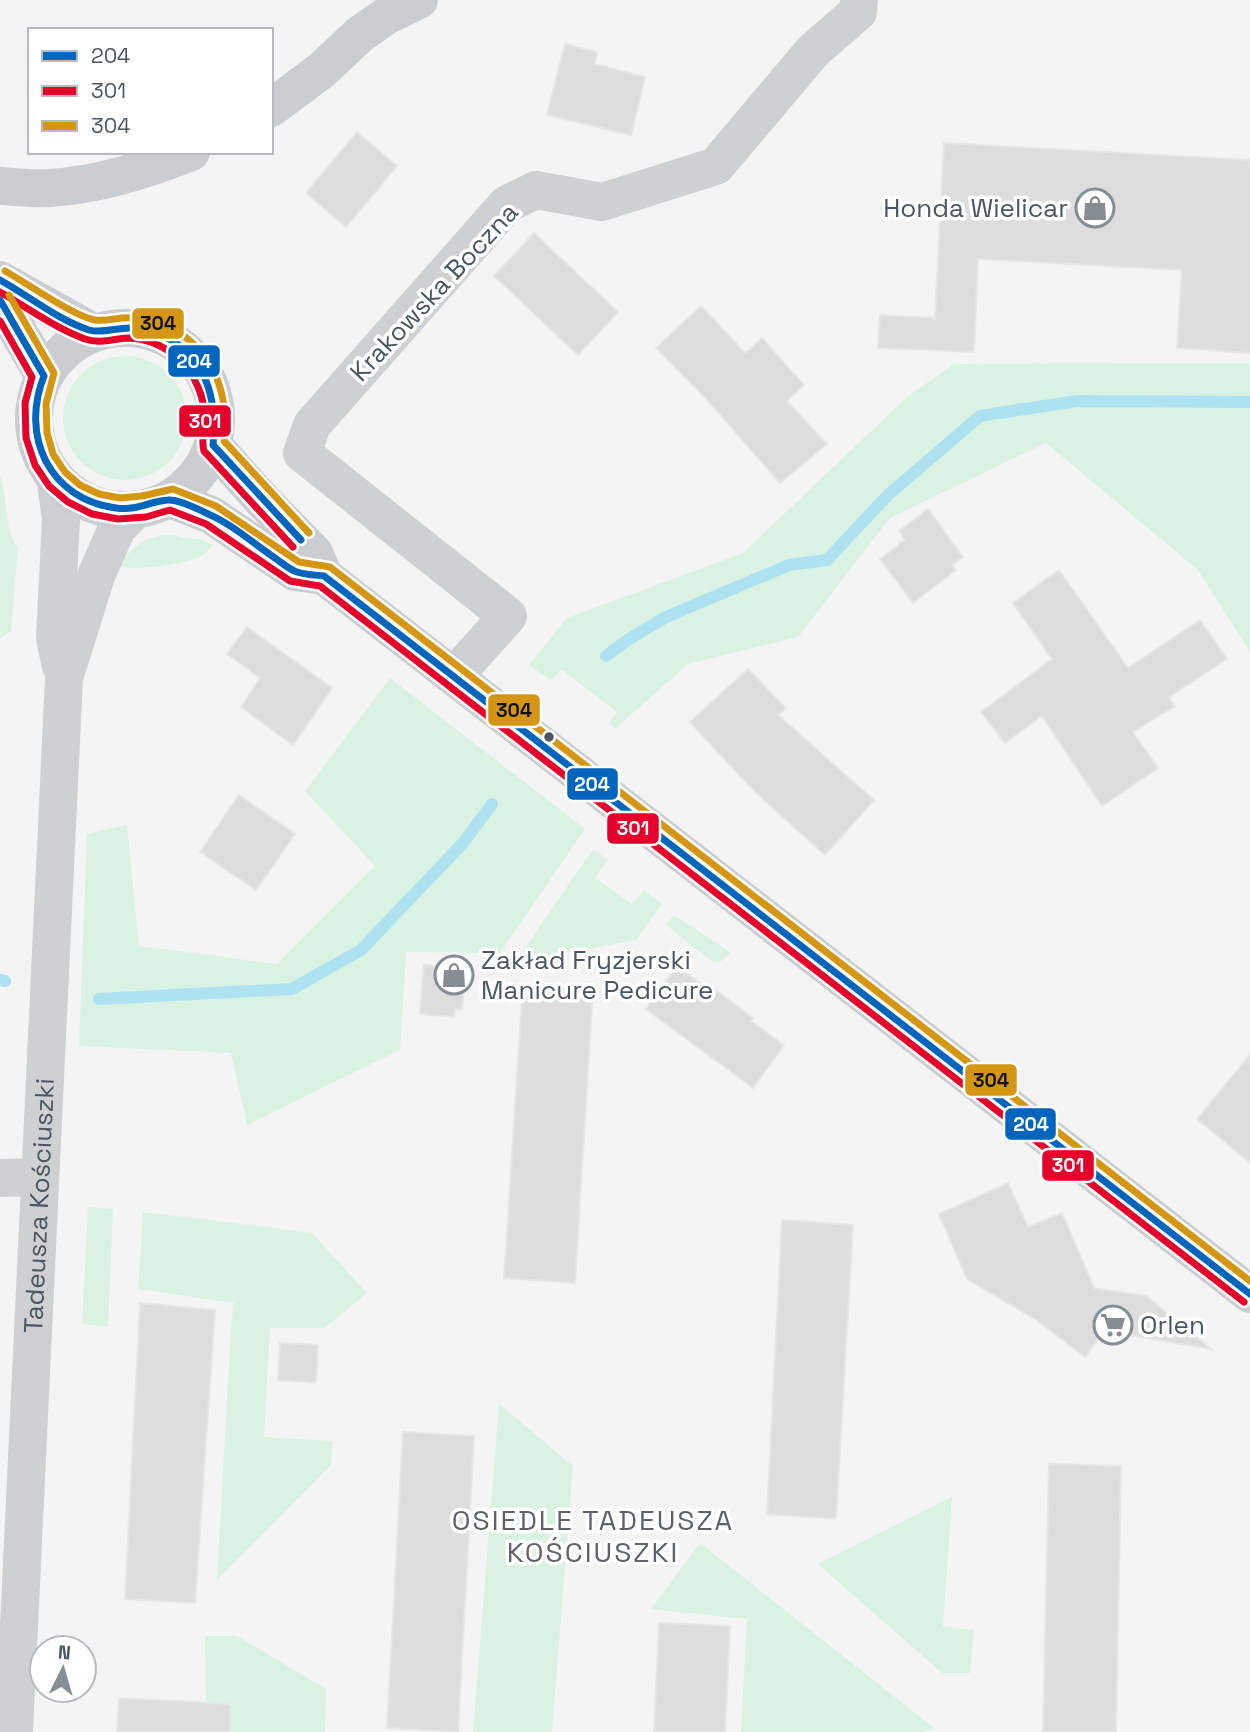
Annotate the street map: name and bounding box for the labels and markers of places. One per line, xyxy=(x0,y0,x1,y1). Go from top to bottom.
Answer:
shop icon: Honda Wielicar xyxy=(1074,187,1116,229)
place label: Honda Wielicar xyxy=(883,191,1068,225)
unlabelled marker xyxy=(542,730,556,744)
place label: Zakład Fryzjerski Manicure Pedicure xyxy=(481,943,714,1007)
shop icon: Zakład Fryzjerski Manicure Pedicure xyxy=(433,954,475,996)
supermarket icon: Orlen xyxy=(1092,1304,1134,1346)
place label: Orlen xyxy=(1140,1308,1205,1342)

